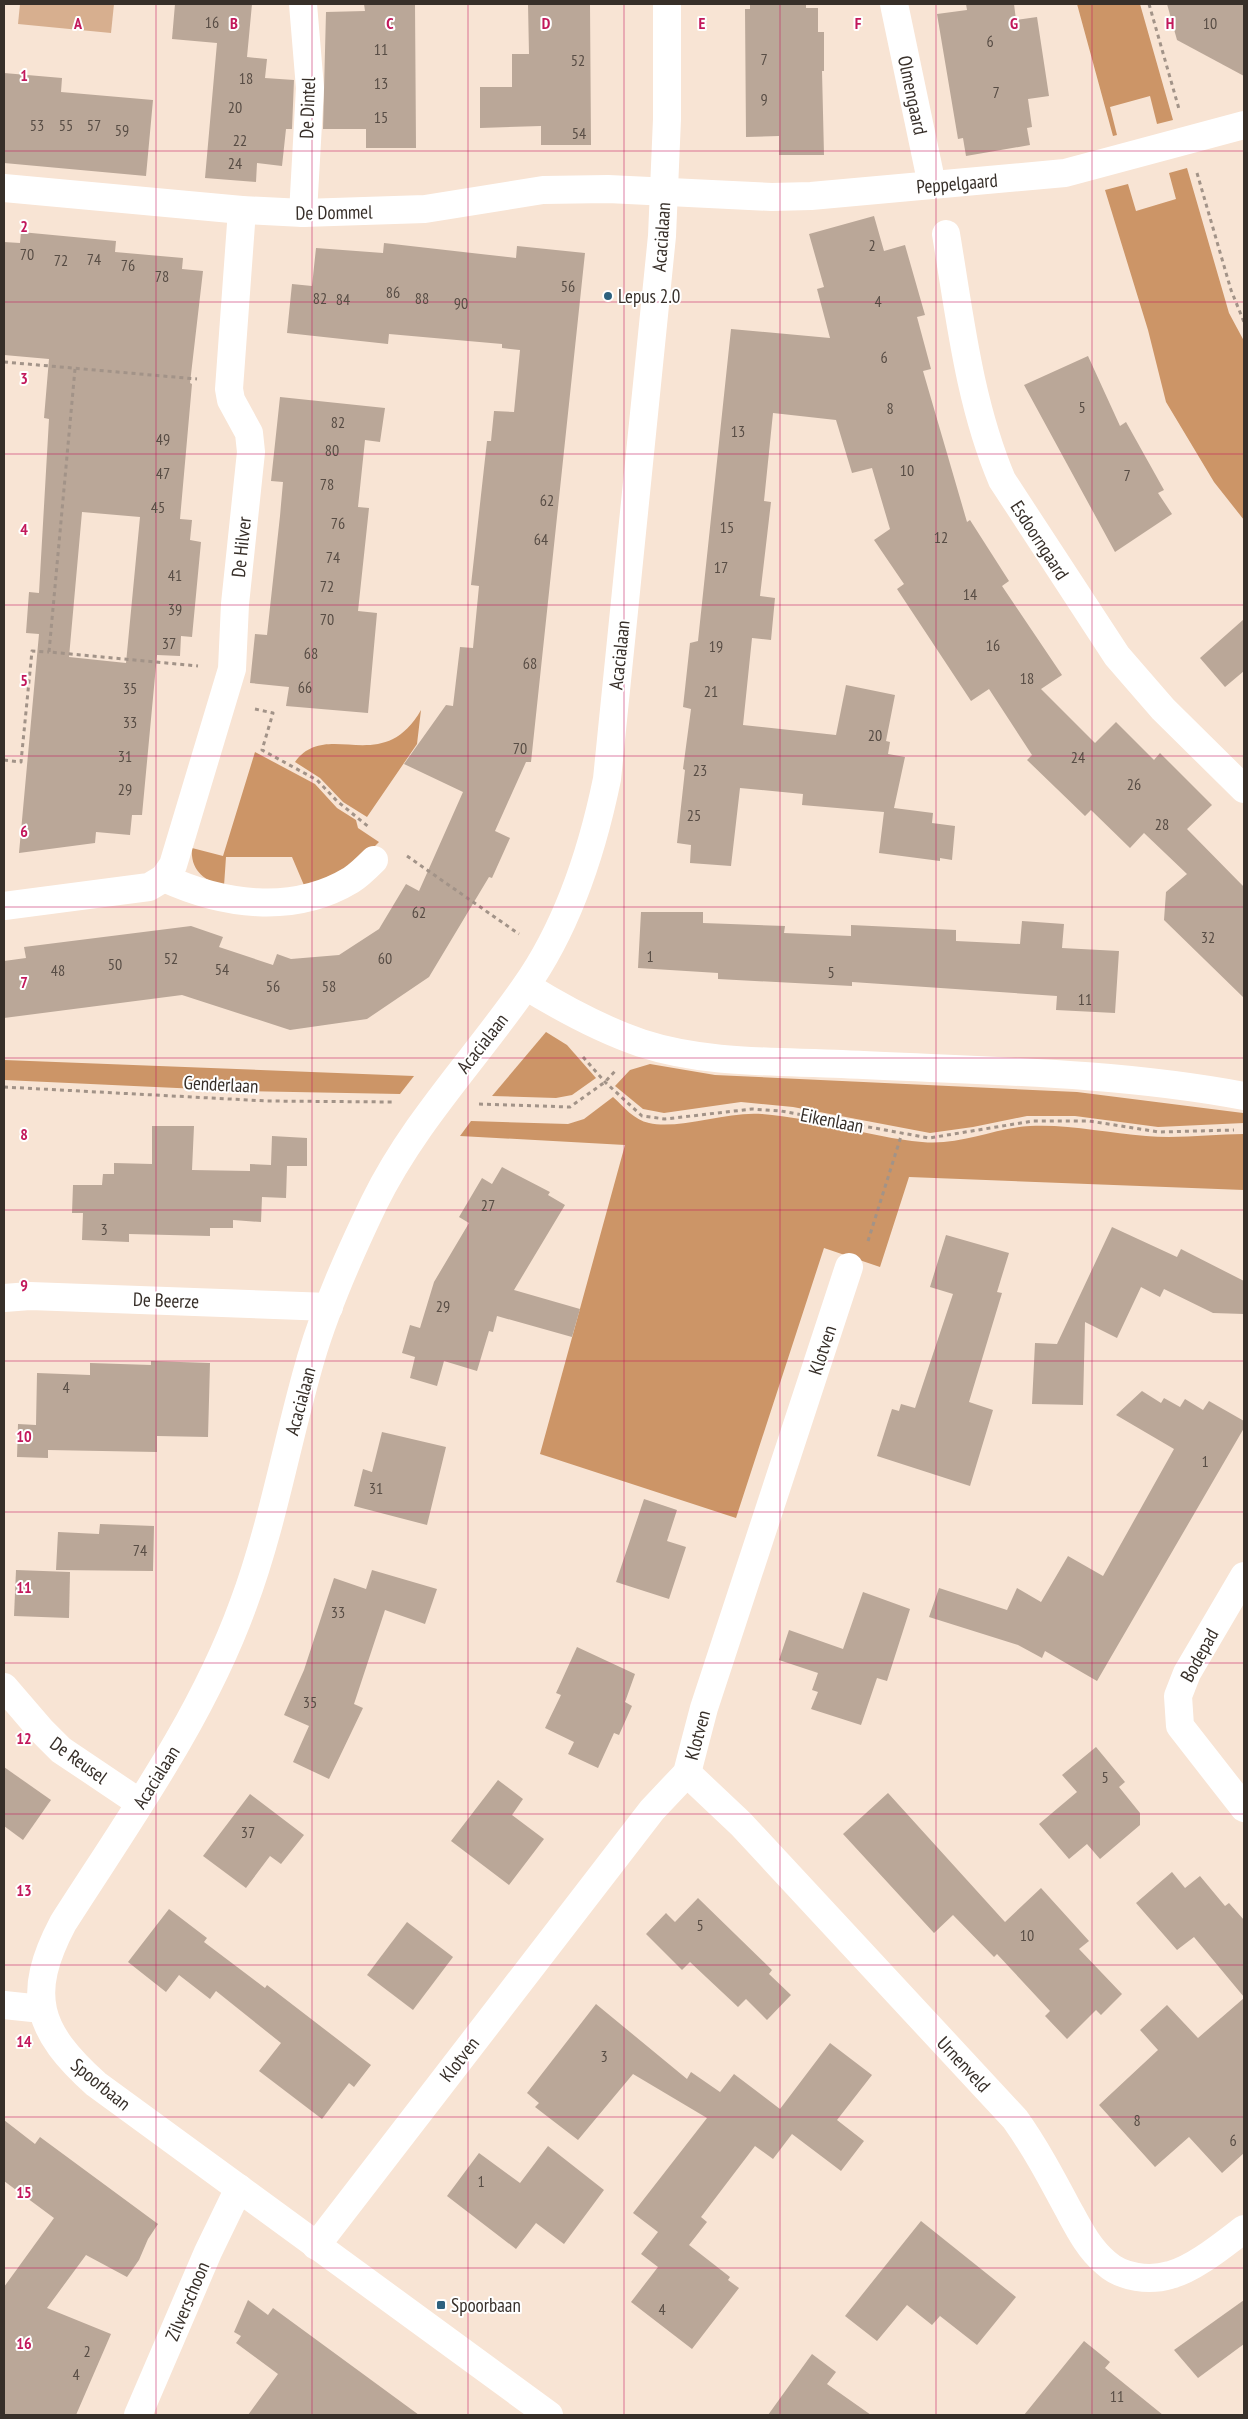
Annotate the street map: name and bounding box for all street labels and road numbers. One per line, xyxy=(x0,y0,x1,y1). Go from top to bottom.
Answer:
street label: Olmengaard xyxy=(893,53,933,137)
street label: De Dintel xyxy=(294,76,320,139)
street label: Peppelgaard xyxy=(915,167,999,199)
street label: De Dommel xyxy=(295,199,373,225)
street label: Acacialaan xyxy=(647,201,675,273)
street label: Esdoorngaard xyxy=(1006,496,1074,584)
street label: De Hilver xyxy=(226,515,256,579)
street label: Acacialaan xyxy=(603,619,635,691)
street label: Acacialaan xyxy=(451,1008,513,1078)
street label: Genderlaan xyxy=(183,1070,259,1098)
street label: Eikenlaan xyxy=(798,1102,866,1138)
street label: De Beerze xyxy=(133,1287,200,1313)
street label: Klotven xyxy=(803,1322,841,1378)
street label: Acacialaan xyxy=(279,1364,321,1438)
street label: Bodepad xyxy=(1175,1624,1223,1686)
street label: Klotven xyxy=(679,1707,715,1763)
street label: De Reusel xyxy=(46,1731,113,1789)
street label: Acacialaan xyxy=(127,1741,185,1813)
street label: Urnenveld xyxy=(932,2031,996,2097)
street label: Klotven xyxy=(434,2032,484,2086)
street label: Spoorbaan xyxy=(66,2053,136,2115)
street label: Zilverschoon xyxy=(160,2258,214,2344)

